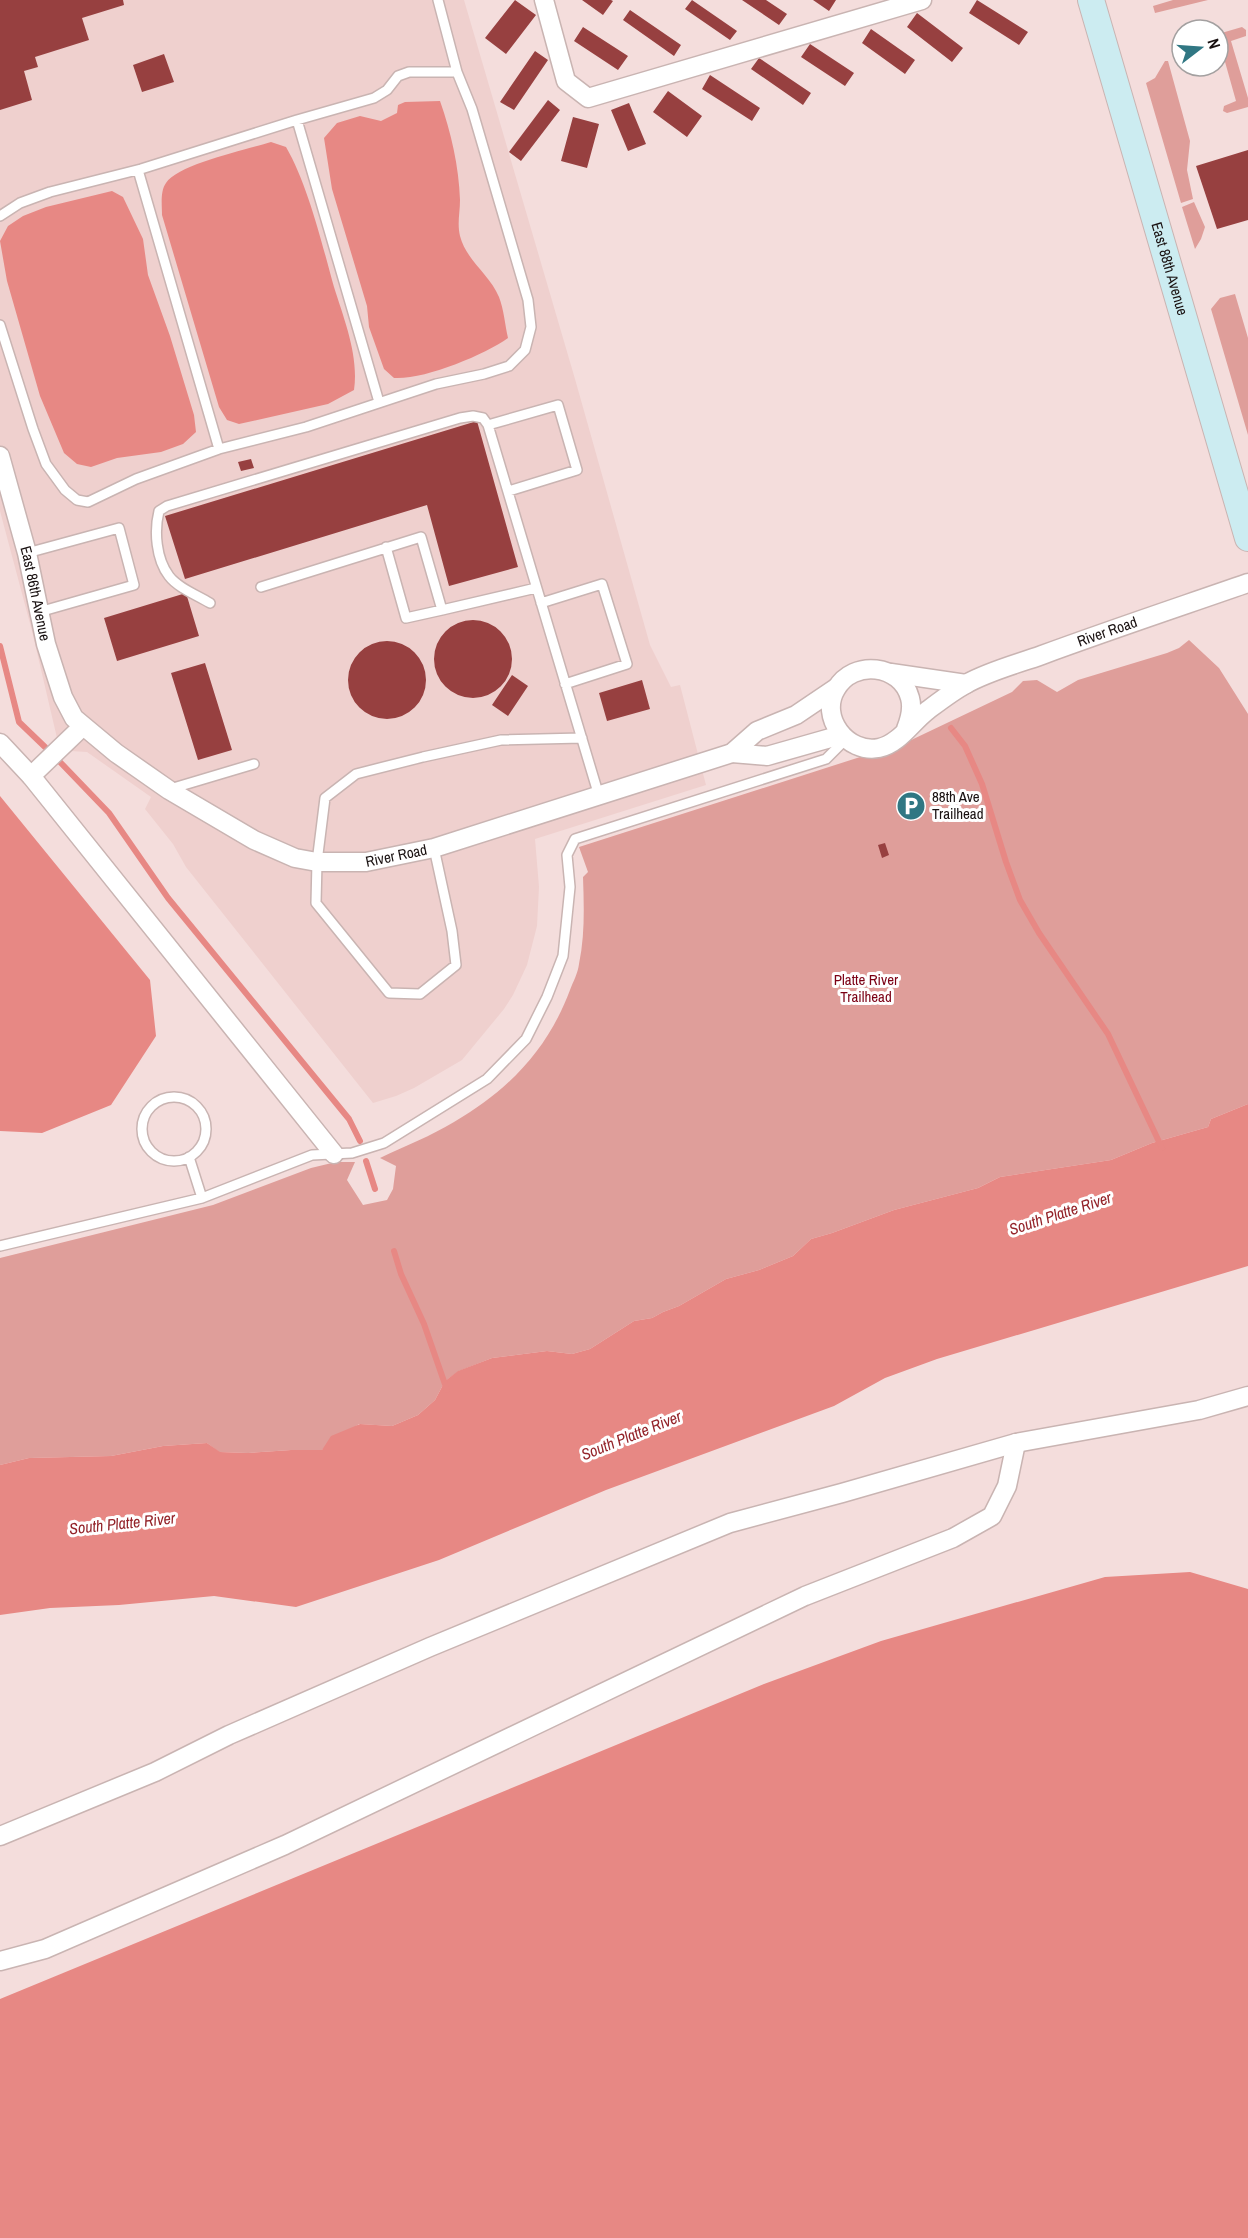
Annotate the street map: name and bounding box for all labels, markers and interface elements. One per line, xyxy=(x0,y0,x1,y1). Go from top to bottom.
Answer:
north arrow xyxy=(1170,18,1230,78)
text: N xyxy=(1202,36,1226,51)
street label: East 88th Avenue xyxy=(1146,219,1194,318)
street label: East 86th Avenue xyxy=(16,543,56,643)
street label: River Road xyxy=(1074,611,1140,651)
place label: 88th Ave Trailhead xyxy=(932,786,984,824)
parking icon: 88th Ave Trailhead xyxy=(895,790,927,822)
street label: River Road xyxy=(364,839,429,872)
park label: Platte River Trailhead xyxy=(834,969,898,1007)
water label: South Platte River xyxy=(1006,1186,1115,1240)
water label: South Platte River xyxy=(578,1405,685,1465)
water label: South Platte River xyxy=(68,1506,177,1540)

